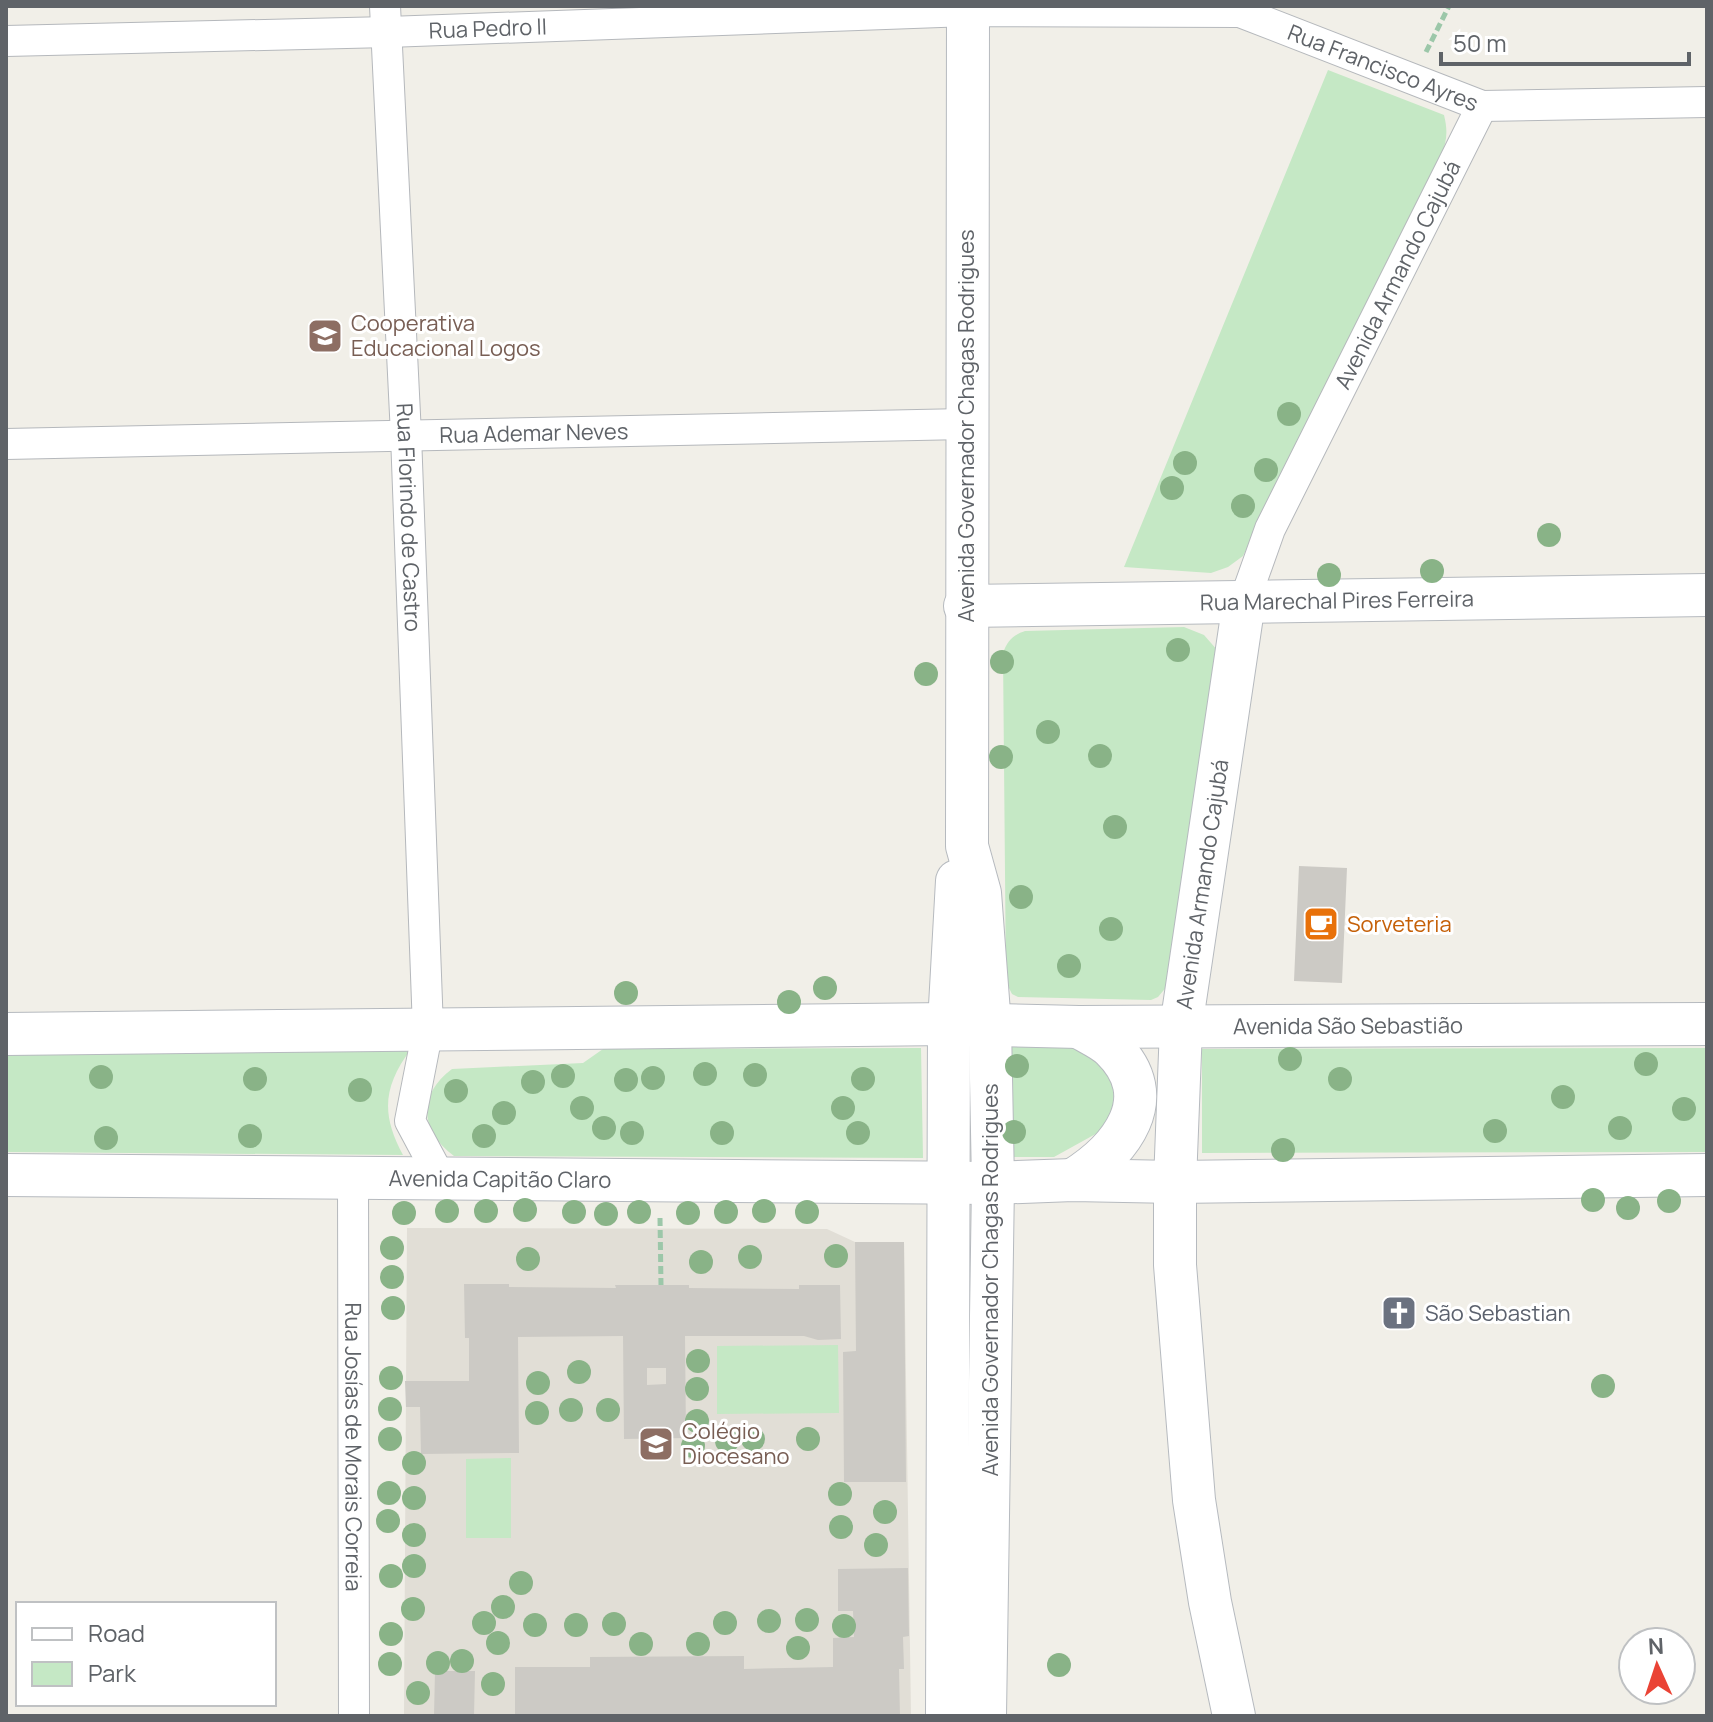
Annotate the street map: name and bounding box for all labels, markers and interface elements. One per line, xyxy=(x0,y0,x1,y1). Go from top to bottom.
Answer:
street label: Rua Pedro II xyxy=(428,11,547,46)
scale bar xyxy=(1441,16,1689,66)
street label: Rua Francisco Ayres xyxy=(1284,17,1483,118)
text: 50 m xyxy=(1453,26,1507,59)
street label: Avenida Armando Cajubá xyxy=(1328,155,1467,394)
street label: Avenida Governador Chagas Rodrigues xyxy=(951,229,981,623)
place label: Cooperativa Educacional Logos xyxy=(351,308,541,363)
school or university icon: Cooperativa Educacional Logos xyxy=(306,317,344,355)
street label: Rua Florindo de Castro xyxy=(389,402,428,632)
street label: Rua Ademar Neves xyxy=(439,416,629,450)
street label: Rua Marechal Pires Ferreira xyxy=(1200,583,1474,618)
street label: Avenida Armando Cajubá xyxy=(1169,757,1236,1011)
cafe icon: Sorveteria xyxy=(1302,905,1340,943)
place label: Sorveteria xyxy=(1347,909,1452,939)
street label: Avenida São Sebastião xyxy=(1233,1010,1463,1041)
street label: Avenida Governador Chagas Rodrigues xyxy=(975,1083,1005,1477)
street label: Avenida Capitão Claro xyxy=(388,1163,611,1195)
church icon: São Sebastian xyxy=(1380,1294,1418,1332)
place label: São Sebastian xyxy=(1425,1298,1571,1328)
street label: Rua Josías de Morais Correia xyxy=(338,1303,369,1591)
place label: Colégio Diocesano xyxy=(682,1416,789,1471)
school or university icon: Colégio Diocesano xyxy=(637,1425,675,1463)
legend xyxy=(16,1602,276,1706)
text: Road xyxy=(88,1616,145,1649)
north arrow xyxy=(1617,1626,1697,1706)
text: N xyxy=(1647,1631,1665,1661)
text: Park xyxy=(88,1656,137,1689)

